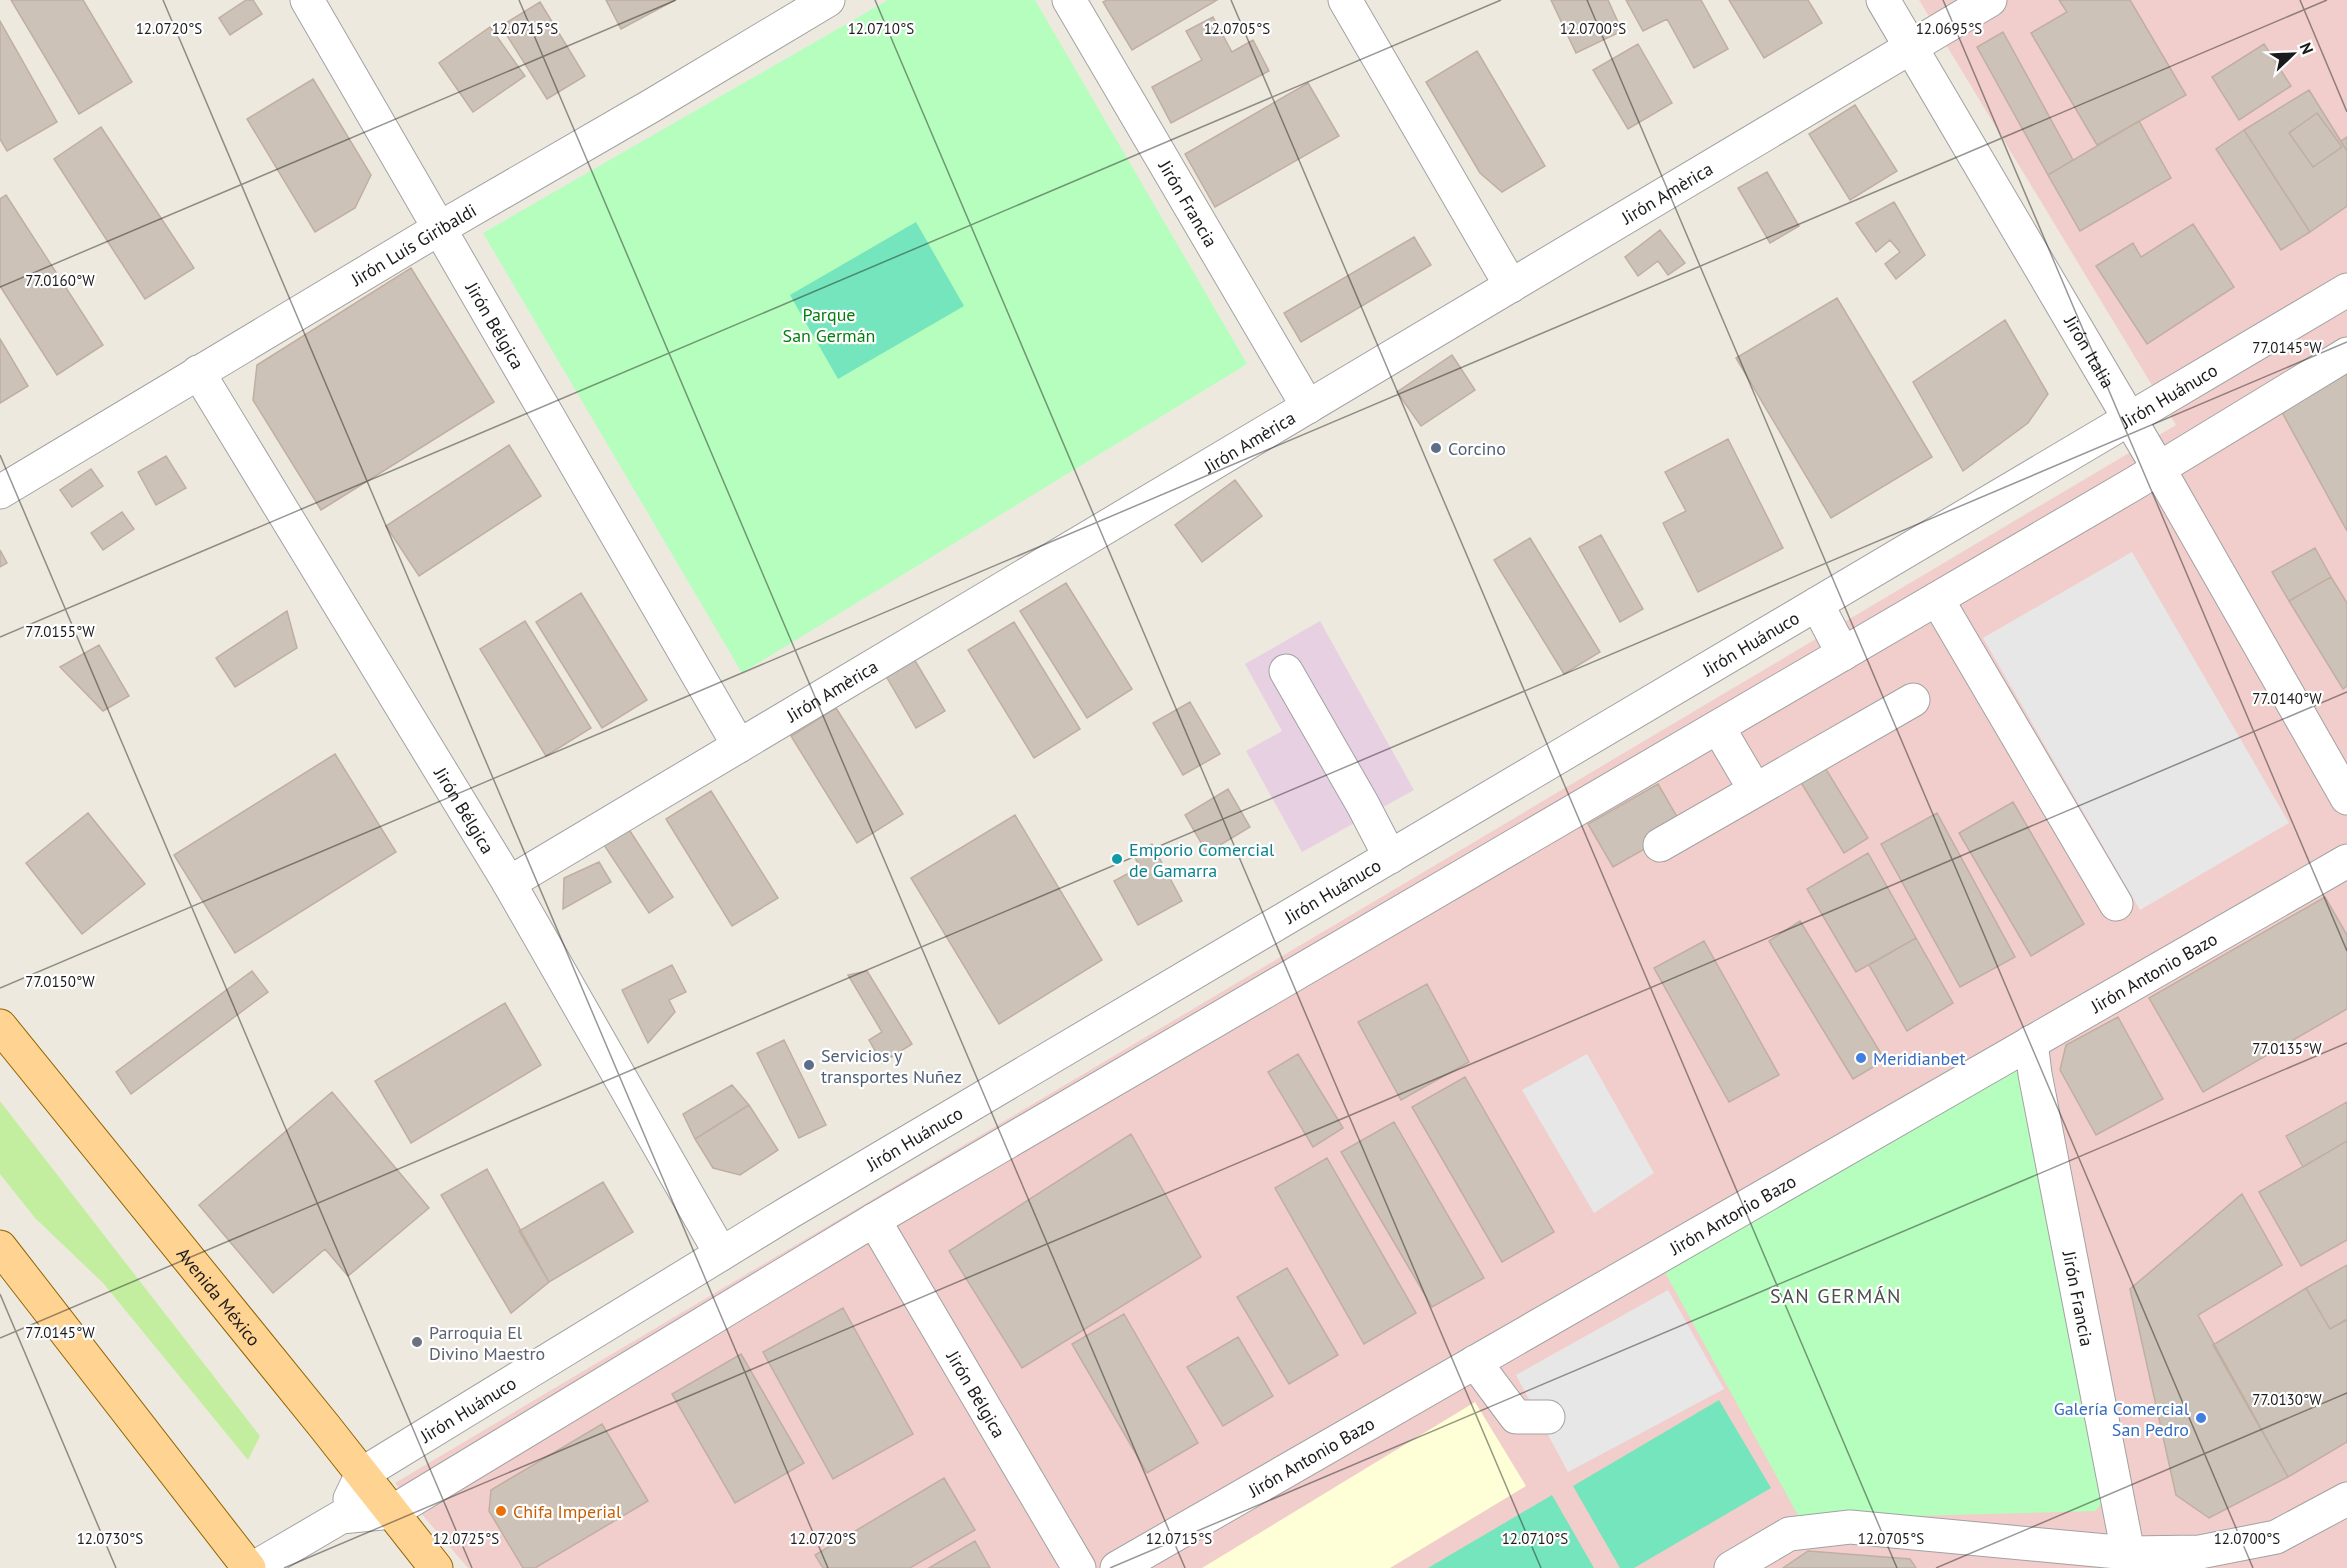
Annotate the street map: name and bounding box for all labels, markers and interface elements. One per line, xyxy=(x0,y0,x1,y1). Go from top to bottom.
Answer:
text: 12.0720°S xyxy=(136,19,202,38)
text: 12.0715°S xyxy=(492,19,558,38)
text: 12.0710°S xyxy=(848,19,914,38)
text: 12.0705°S xyxy=(1204,19,1270,38)
text: 12.0700°S xyxy=(1560,19,1626,38)
text: 12.0695°S xyxy=(1916,19,1982,38)
north arrow xyxy=(2263,24,2323,84)
text: N xyxy=(2296,39,2318,57)
street label: Jirón Francia xyxy=(1154,155,1223,251)
street label: Jirón Amèrica xyxy=(1616,157,1717,229)
street label: Jirón Luís Giribaldi xyxy=(346,198,480,291)
text: 77.0160°W xyxy=(25,271,95,290)
street label: Jirón Bélgica xyxy=(461,277,530,373)
park label: Parque San Germán xyxy=(783,303,875,347)
street label: Jirón Italia xyxy=(2059,311,2120,392)
text: 77.0145°W xyxy=(2252,338,2322,357)
street label: Jirón Huánuco xyxy=(2116,358,2221,433)
street label: Jirón Amèrica xyxy=(1199,405,1299,478)
place label: Corcino xyxy=(1448,437,1506,460)
marker: Corcino xyxy=(1429,441,1443,455)
street label: Jirón Huánuco xyxy=(1697,606,1803,681)
text: 77.0155°W xyxy=(25,622,95,641)
street label: Jirón Amèrica xyxy=(781,654,882,727)
text: 77.0140°W xyxy=(2252,689,2322,708)
street label: Jirón Bélgica xyxy=(429,762,500,858)
place label: Emporio Comercial de Gamarra xyxy=(1129,838,1275,882)
marker: Emporio Comercial de Gamarra xyxy=(1110,852,1124,866)
street label: Jirón Huánuco xyxy=(1279,853,1385,929)
street label: Jirón Antonio Bazo xyxy=(2086,927,2221,1018)
text: 77.0150°W xyxy=(25,972,95,991)
text: 77.0135°W xyxy=(2252,1039,2322,1058)
place label: Servicios y transportes Nuñez xyxy=(821,1044,962,1088)
place label: Meridianbet xyxy=(1873,1047,1966,1070)
marker: Meridianbet xyxy=(1854,1051,1868,1065)
marker: Servicios y transportes Nuñez xyxy=(802,1058,816,1072)
street label: Jirón Huánuco xyxy=(861,1101,967,1176)
street label: Jirón Antonio Bazo xyxy=(1664,1169,1800,1260)
street label: Avenida México xyxy=(172,1242,266,1350)
street label: Jirón Francia xyxy=(2058,1248,2099,1348)
district label: SAN GERMÁN xyxy=(1770,1283,1902,1309)
place label: Parroquia El Divino Maestro xyxy=(429,1321,545,1365)
text: 77.0145°W xyxy=(25,1323,95,1342)
marker: Parroquia El Divino Maestro xyxy=(410,1335,424,1349)
street label: Jirón Bélgica xyxy=(941,1346,1011,1442)
street label: Jirón Huánuco xyxy=(415,1371,520,1448)
text: 77.0130°W xyxy=(2252,1390,2322,1409)
place label: Galería Comercial San Pedro xyxy=(2054,1397,2190,1441)
street label: Jirón Antonio Bazo xyxy=(1243,1411,1378,1502)
marker: Galería Comercial San Pedro xyxy=(2194,1411,2208,1425)
place label: Chifa Imperial xyxy=(513,1500,622,1523)
marker: Chifa Imperial xyxy=(494,1504,508,1518)
text: 12.0730°S xyxy=(77,1529,143,1548)
text: 12.0725°S xyxy=(433,1529,499,1548)
text: 12.0720°S xyxy=(790,1529,856,1548)
text: 12.0715°S xyxy=(1146,1529,1212,1548)
text: 12.0710°S xyxy=(1502,1529,1568,1548)
text: 12.0705°S xyxy=(1858,1529,1924,1548)
text: 12.0700°S xyxy=(2214,1529,2280,1548)

